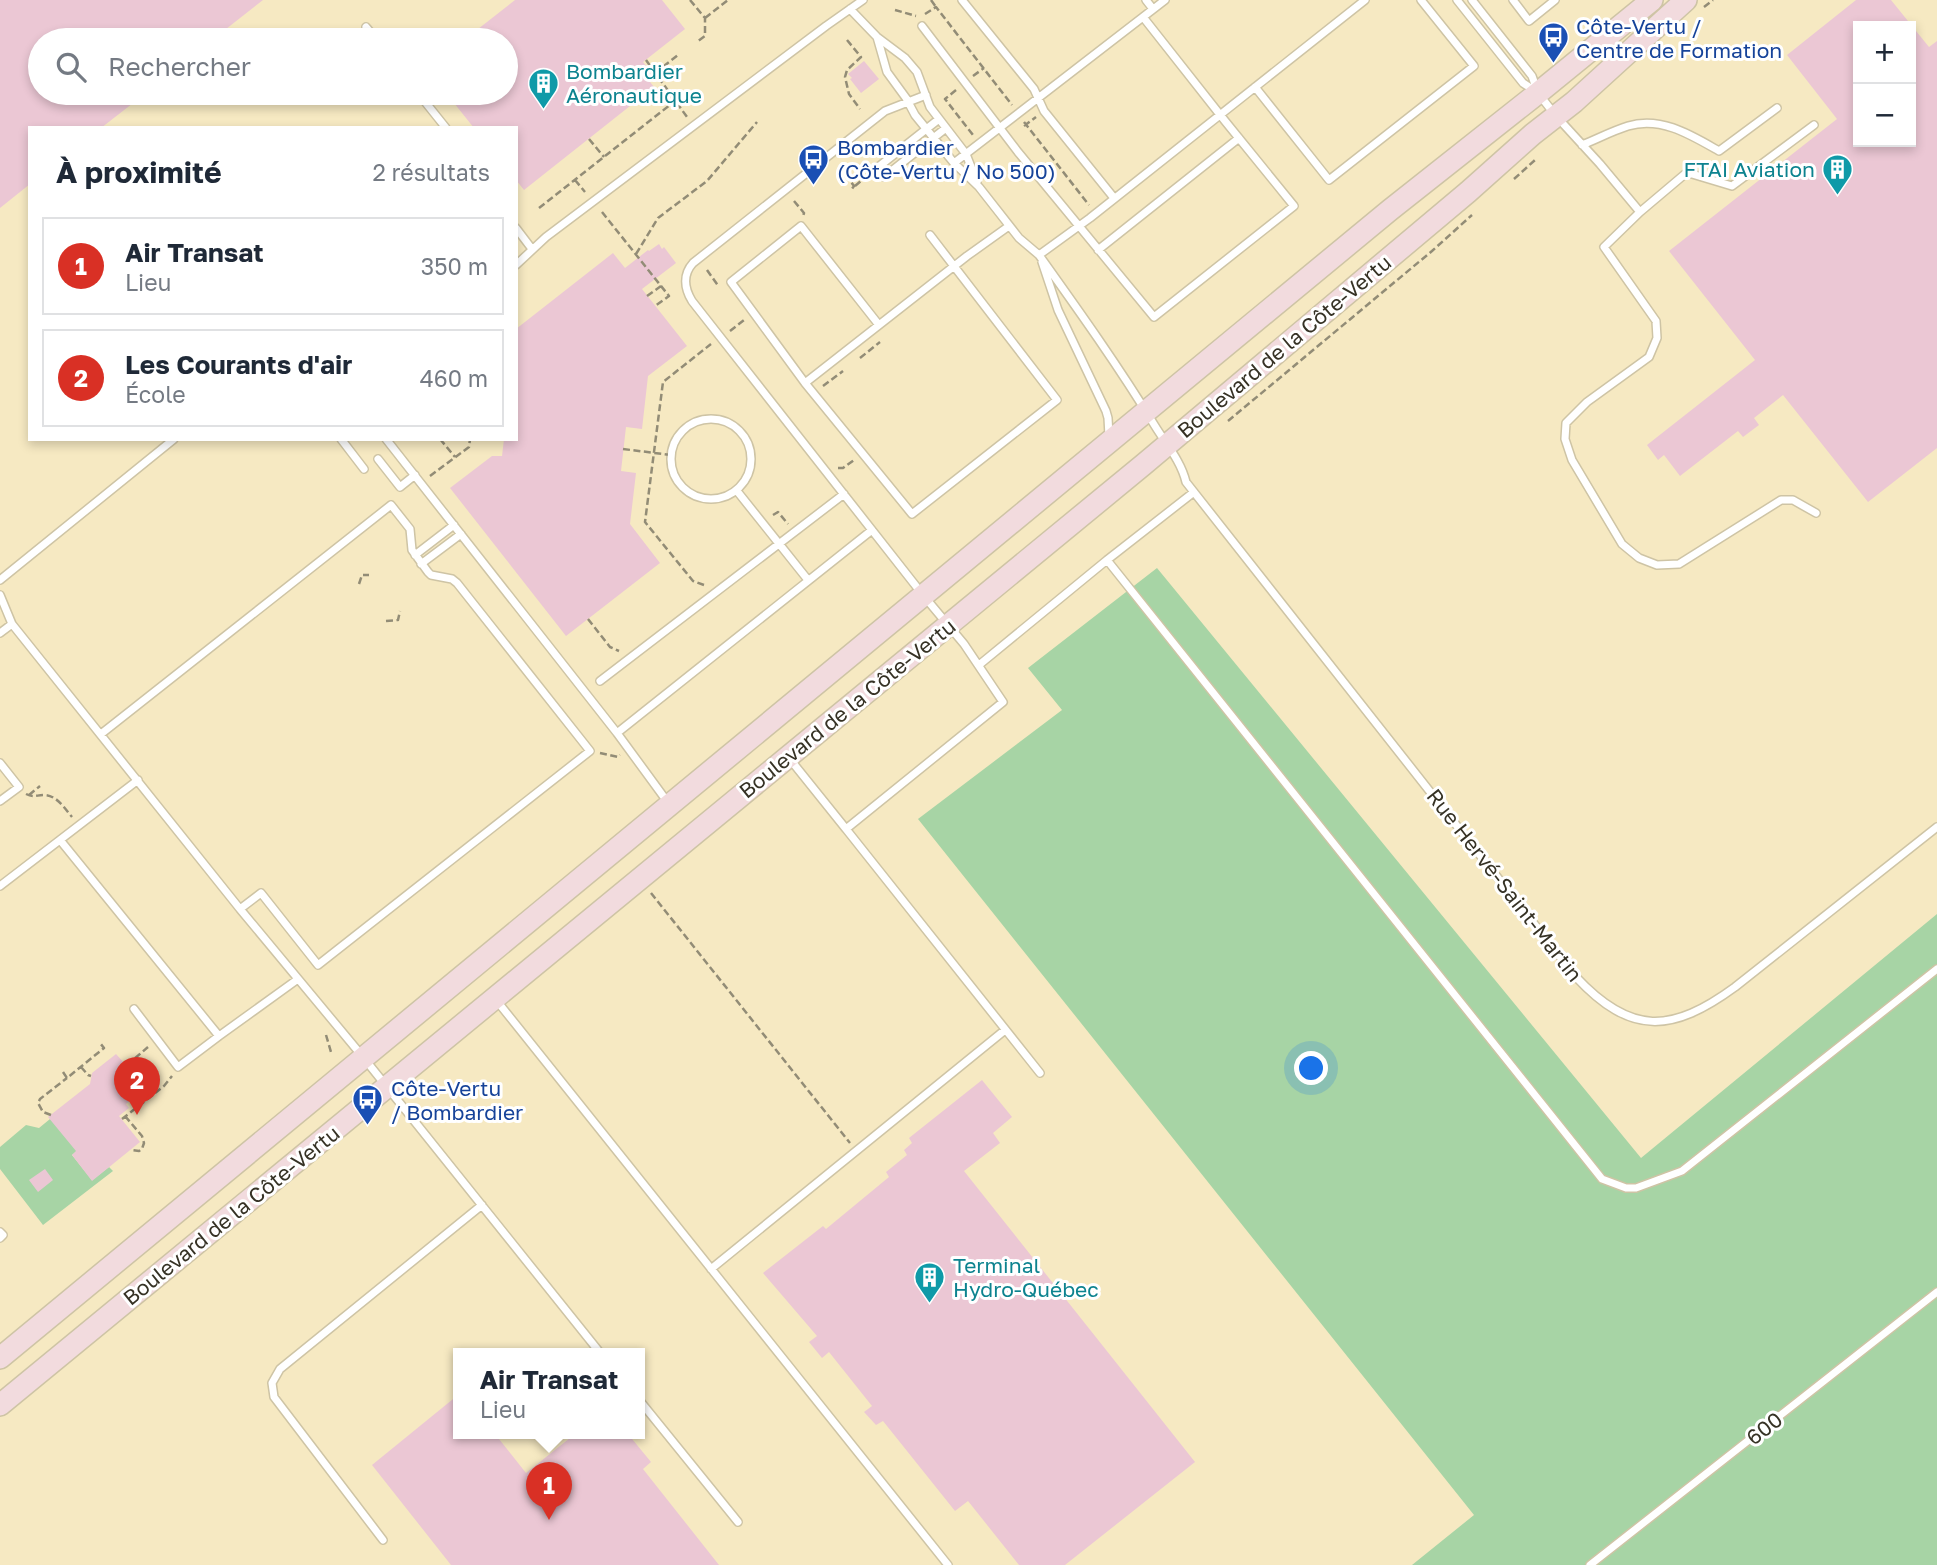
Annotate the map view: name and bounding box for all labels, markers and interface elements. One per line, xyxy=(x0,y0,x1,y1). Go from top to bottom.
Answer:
place label: Côte-Vertu / Centre de Formation xyxy=(1576,13,1782,63)
bus stop icon: Côte-Vertu / Centre de Formation xyxy=(1536,21,1570,65)
map controls xyxy=(1853,21,1916,147)
button: + xyxy=(1853,21,1916,84)
search box xyxy=(28,28,518,105)
icon: search xyxy=(52,48,90,86)
text: Rechercher xyxy=(108,51,251,82)
place label: Bombardier Aéronautique xyxy=(566,58,702,108)
building icon: Bombardier Aéronautique xyxy=(526,66,560,110)
button: − xyxy=(1853,84,1916,147)
place label: Bombardier (Côte-Vertu / No 500) xyxy=(837,134,1056,184)
bus stop icon: Bombardier (Côte-Vertu / No 500) xyxy=(797,142,831,186)
building icon: FTAI Aviation xyxy=(1821,152,1855,196)
text: À proximité xyxy=(56,154,222,190)
place label: FTAI Aviation xyxy=(1683,156,1815,182)
text: 2 résultats xyxy=(372,158,490,186)
text: Air Transat xyxy=(125,237,264,268)
street label: Boulevard de la Côte-Vertu xyxy=(1172,249,1396,443)
text: 1 xyxy=(75,252,87,280)
text: 350 m xyxy=(421,252,488,280)
text: Lieu xyxy=(125,268,172,296)
text: Les Courants d'air xyxy=(125,349,352,380)
text: 2 xyxy=(74,364,88,392)
text: 460 m xyxy=(420,364,488,392)
text: École xyxy=(125,380,186,408)
street label: Boulevard de la Côte-Vertu xyxy=(733,613,961,803)
street label: Rue Hervé-Saint-Martin xyxy=(1422,783,1588,987)
your location xyxy=(1294,1051,1328,1085)
pin: 2 xyxy=(114,1057,160,1115)
place label: Côte-Vertu / Bombardier xyxy=(391,1075,523,1125)
bus stop icon: Côte-Vertu / Bombardier xyxy=(351,1083,385,1127)
street label: Boulevard de la Côte-Vertu xyxy=(117,1120,345,1310)
place label: Terminal Hydro-Québec xyxy=(953,1252,1099,1302)
building icon: Terminal Hydro-Québec xyxy=(913,1260,947,1304)
popup xyxy=(453,1348,645,1439)
text: Air Transat xyxy=(480,1364,618,1395)
text: Lieu xyxy=(480,1395,526,1423)
street label: 600 xyxy=(1741,1406,1787,1450)
pin: 1 xyxy=(526,1462,572,1520)

